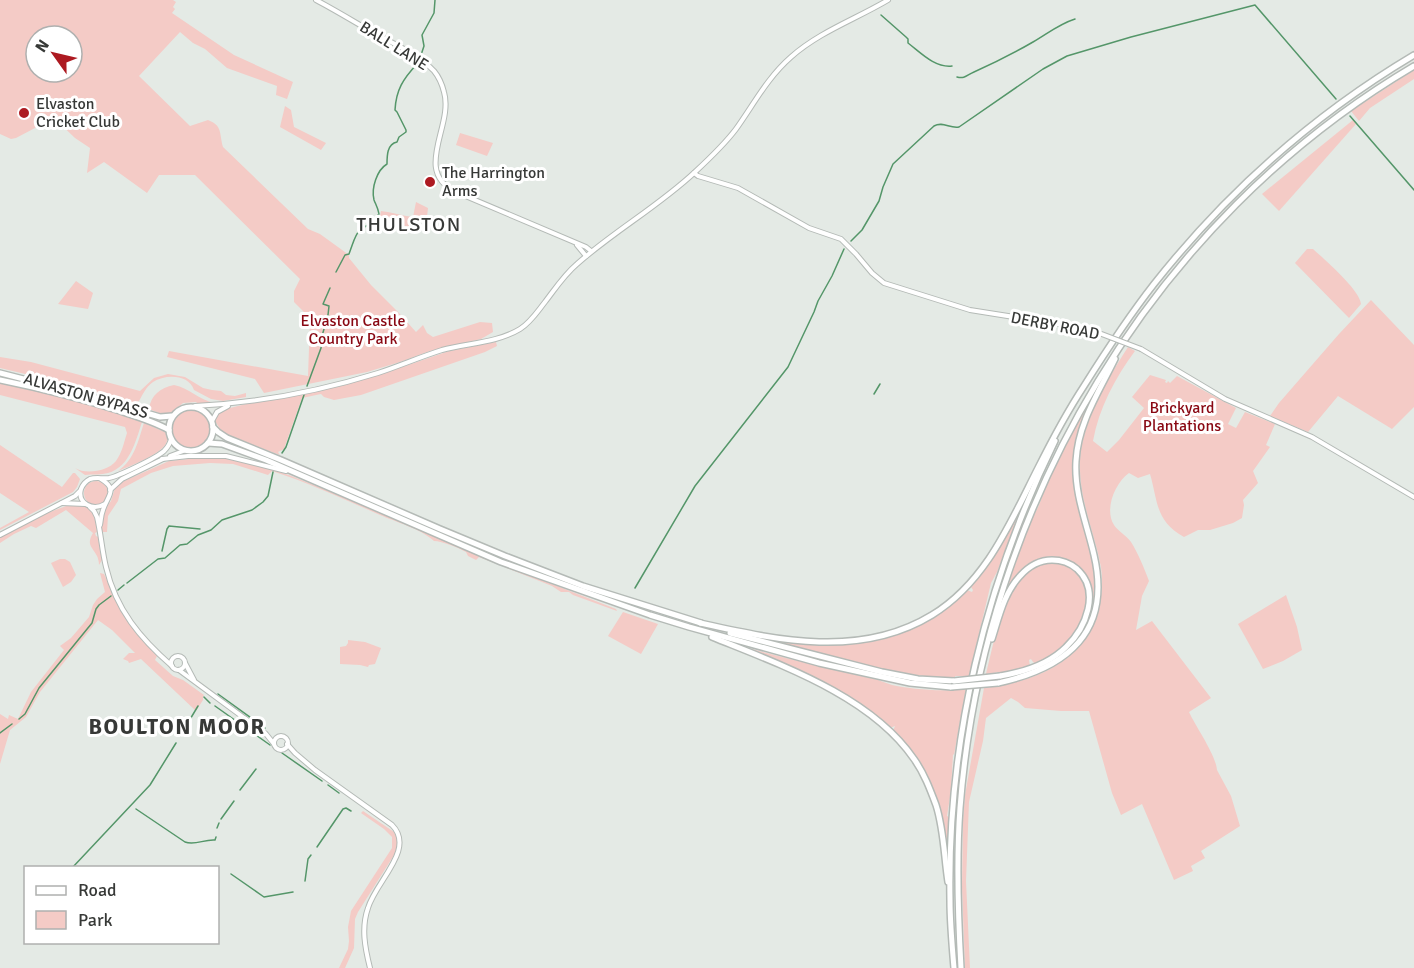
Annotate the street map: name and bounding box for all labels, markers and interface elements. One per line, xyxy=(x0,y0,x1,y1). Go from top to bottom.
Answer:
street label: BALL LANE xyxy=(356,17,432,75)
north arrow xyxy=(24,24,84,84)
text: N xyxy=(31,36,54,56)
place label: Elvaston Cricket Club xyxy=(36,94,120,132)
marker: Elvaston Cricket Club xyxy=(17,106,31,120)
place label: The Harrington Arms xyxy=(442,163,545,201)
marker: The Harrington Arms xyxy=(423,175,437,189)
district label: THULSTON xyxy=(356,212,462,237)
street label: DERBY ROAD xyxy=(1009,308,1101,344)
park label: Elvaston Castle Country Park xyxy=(301,311,405,349)
street label: ALVASTON BYPASS xyxy=(21,369,151,423)
park label: Brickyard Plantations xyxy=(1143,398,1221,436)
district label: BOULTON MOOR xyxy=(89,713,265,740)
legend xyxy=(24,866,219,944)
text: Road xyxy=(78,879,117,901)
text: Park xyxy=(78,909,113,931)

